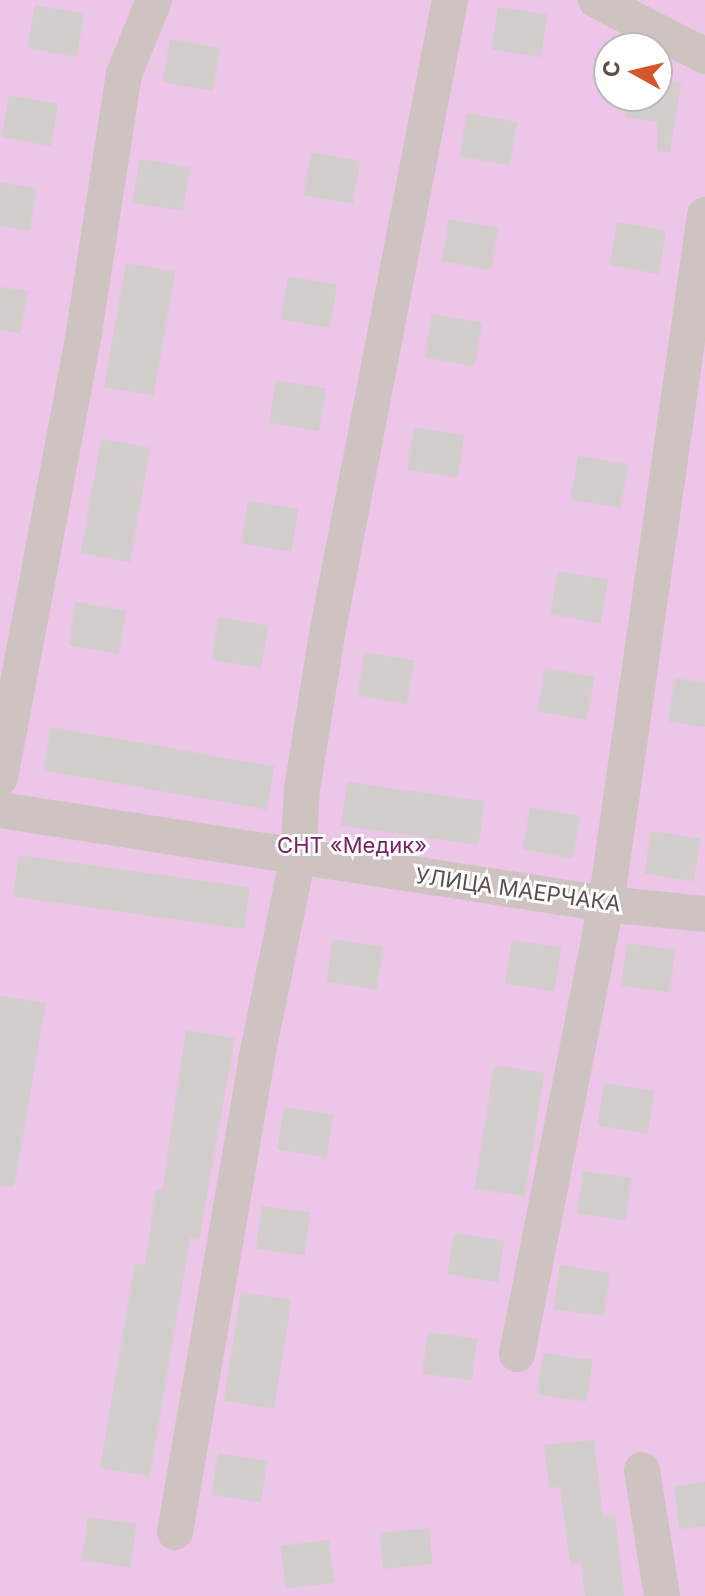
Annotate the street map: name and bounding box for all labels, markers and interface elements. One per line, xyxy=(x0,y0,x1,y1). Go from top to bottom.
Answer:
north arrow xyxy=(593,32,673,112)
text: С xyxy=(597,59,625,79)
park label: СНТ «Медик» xyxy=(277,833,427,859)
street label: УЛИЦА МАЕРЧАКА xyxy=(414,863,622,917)

